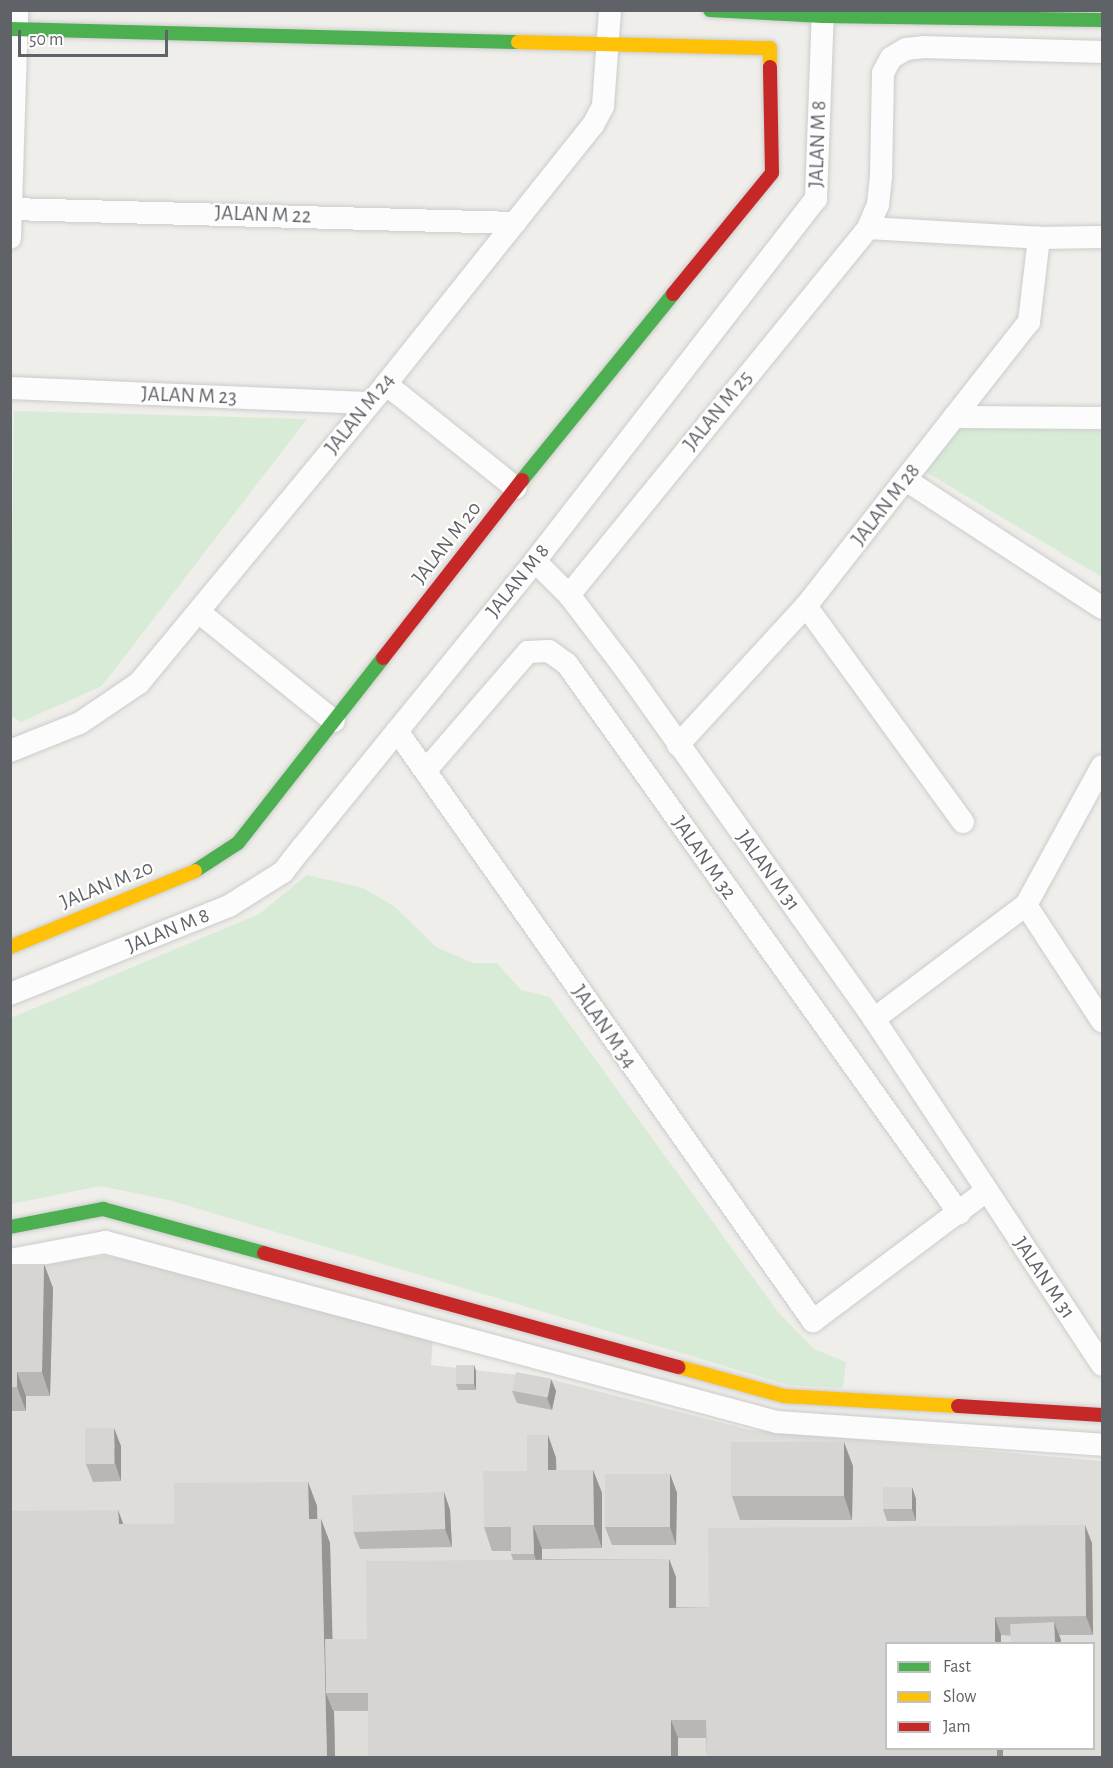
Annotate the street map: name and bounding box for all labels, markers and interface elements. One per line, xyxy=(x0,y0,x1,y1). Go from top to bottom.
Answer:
scale bar xyxy=(21,18,171,56)
text: 50 m xyxy=(29,31,63,49)
street label: JALAN M 8 xyxy=(804,100,832,188)
street label: JALAN M 22 xyxy=(214,201,312,229)
street label: JALAN M 25 xyxy=(678,366,758,456)
street label: JALAN M 24 xyxy=(320,368,400,460)
street label: JALAN M 23 xyxy=(141,382,237,410)
street label: JALAN M 28 xyxy=(846,459,926,551)
street label: JALAN M 20 xyxy=(407,497,487,589)
street label: JALAN M 8 xyxy=(481,539,555,623)
street label: JALAN M 32 xyxy=(666,812,742,904)
street label: JALAN M 31 xyxy=(730,826,806,916)
street label: JALAN M 20 xyxy=(57,855,157,915)
street label: JALAN M 8 xyxy=(123,903,213,959)
street label: JALAN M 34 xyxy=(566,980,642,1074)
street label: JALAN M 31 xyxy=(1007,1232,1081,1324)
legend xyxy=(885,1642,1095,1750)
text: Fast xyxy=(943,1658,971,1676)
text: Slow xyxy=(943,1688,976,1706)
text: Jam xyxy=(943,1718,971,1736)

